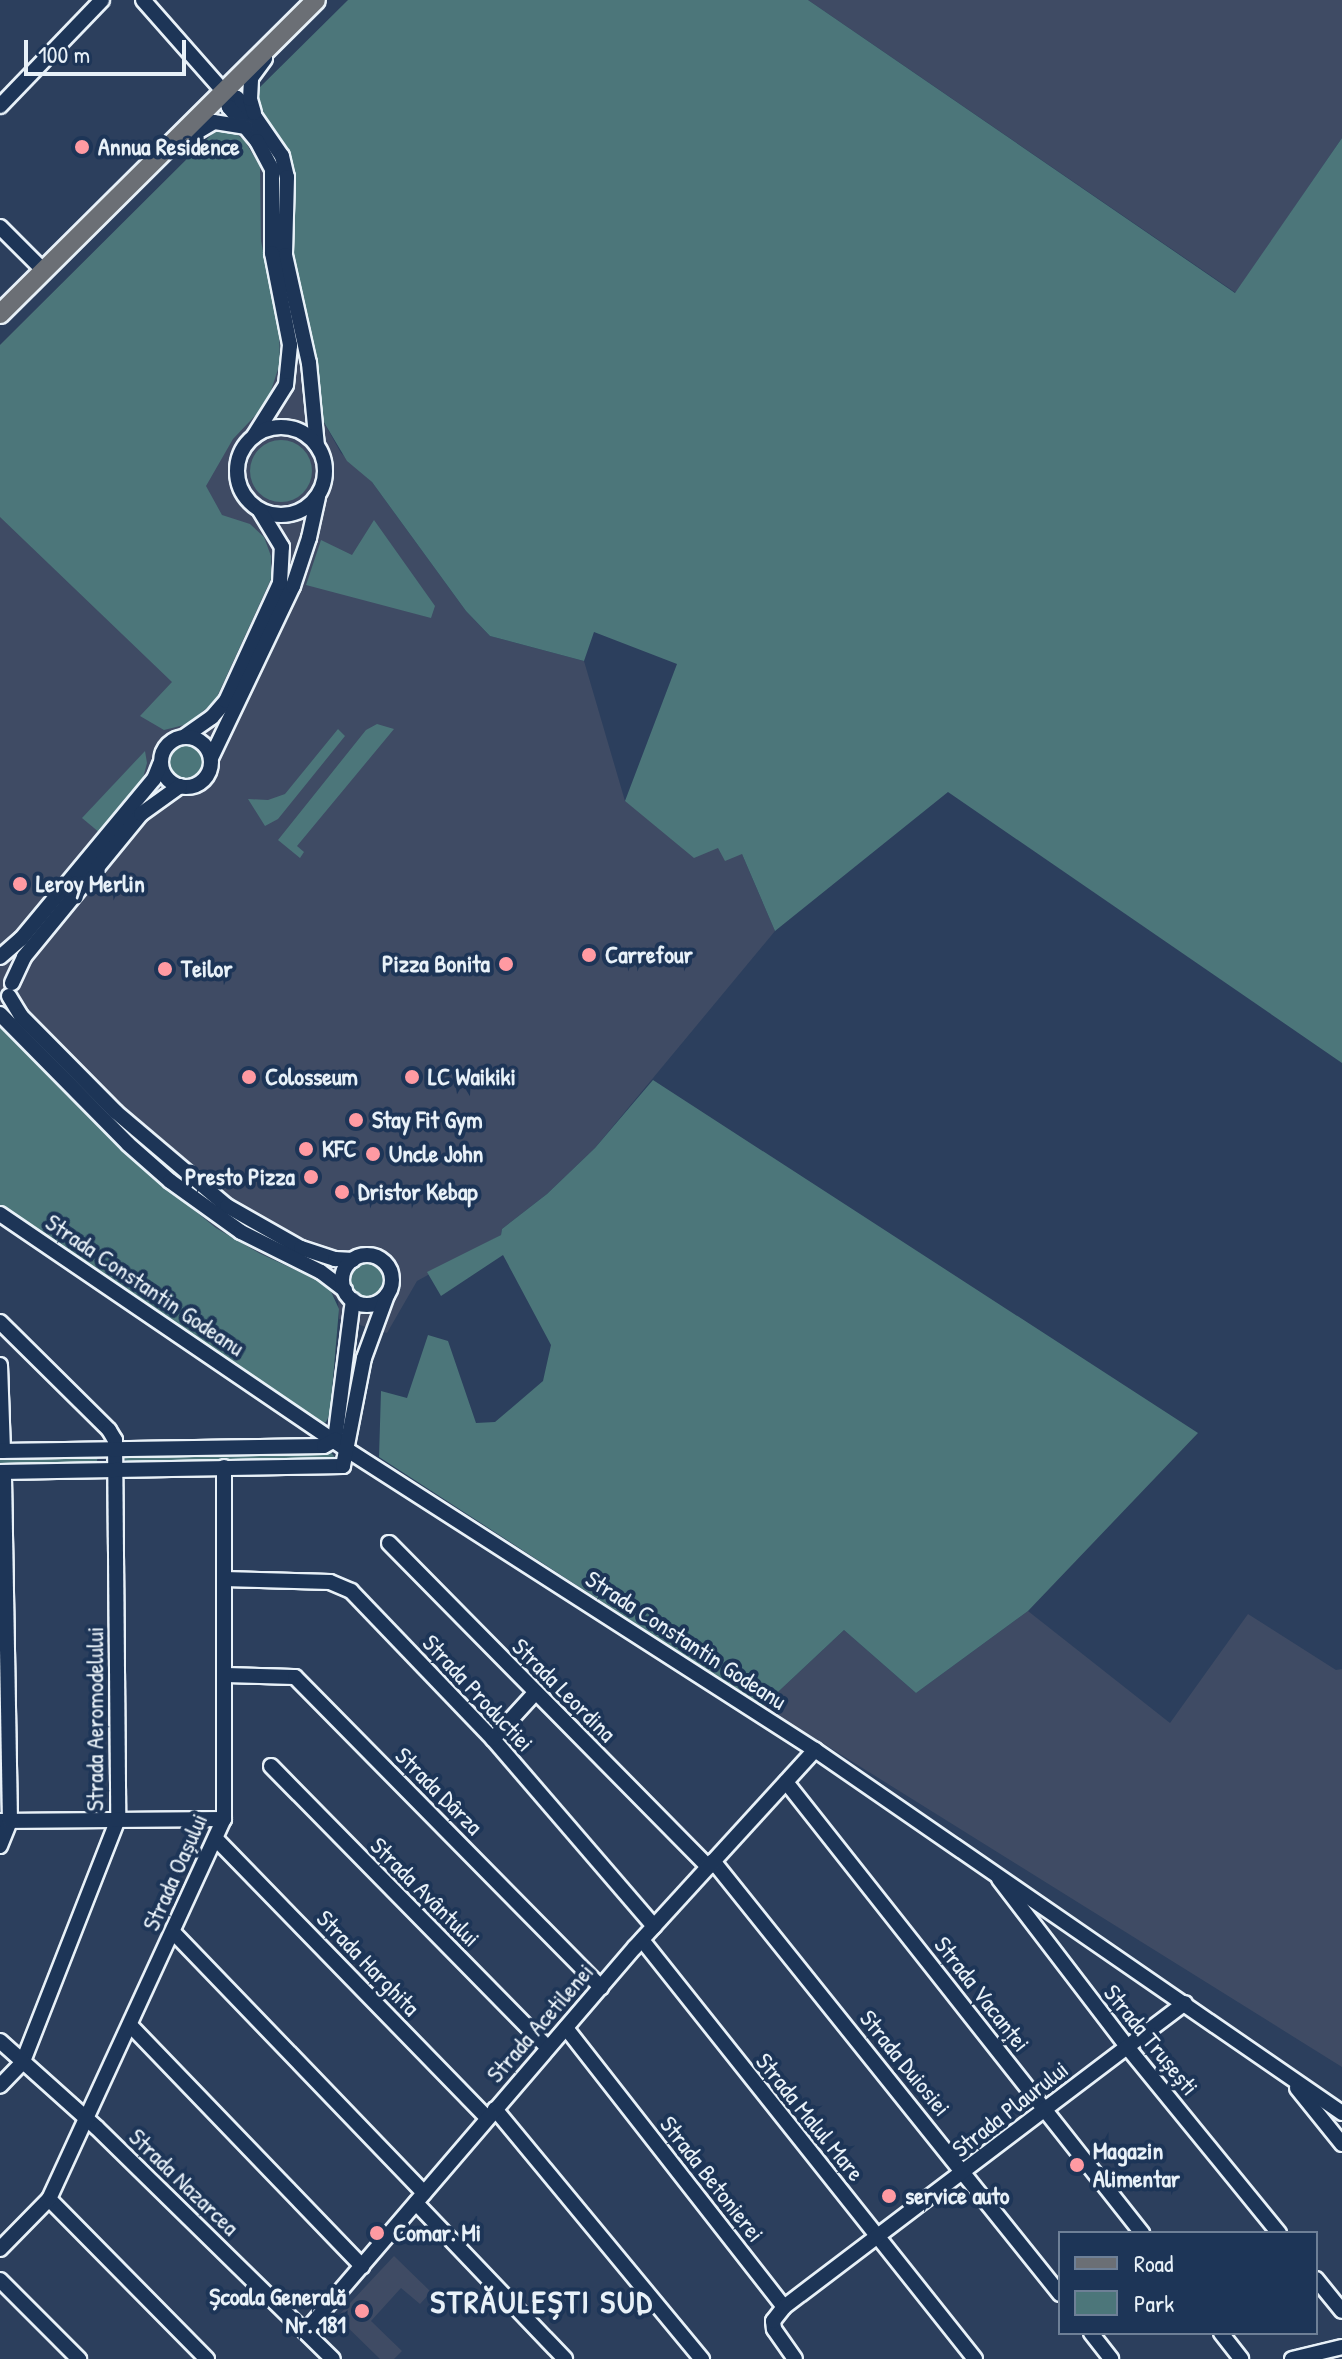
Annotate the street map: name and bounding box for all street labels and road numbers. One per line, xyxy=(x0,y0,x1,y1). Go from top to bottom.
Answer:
street label: Strada Constantin Godeanu xyxy=(40,1208,250,1362)
street label: Strada Constantin Godeanu xyxy=(580,1564,792,1716)
street label: Strada Aeromodelului xyxy=(81,1627,109,1811)
street label: Strada Productiei xyxy=(416,1629,540,1757)
street label: Strada Leordina xyxy=(506,1632,622,1748)
street label: Strada Dârza xyxy=(389,1741,489,1841)
street label: Strada Oașului xyxy=(136,1809,214,1935)
street label: Strada Avântului xyxy=(364,1831,486,1953)
street label: Strada Harghita xyxy=(310,1904,426,2022)
street label: Strada Vacanței xyxy=(928,1931,1036,2057)
street label: Strada Acetilenei xyxy=(481,1958,599,2088)
street label: Strada Trușești xyxy=(1098,1979,1204,2101)
street label: Strada Duiosiei xyxy=(854,2004,956,2122)
street label: Strada Malul Mare xyxy=(750,2047,870,2187)
street label: Strada Plaurului xyxy=(946,2055,1074,2163)
street label: Strada Betonierei xyxy=(654,2110,770,2248)
street label: Strada Nazarcea xyxy=(123,2122,245,2242)

